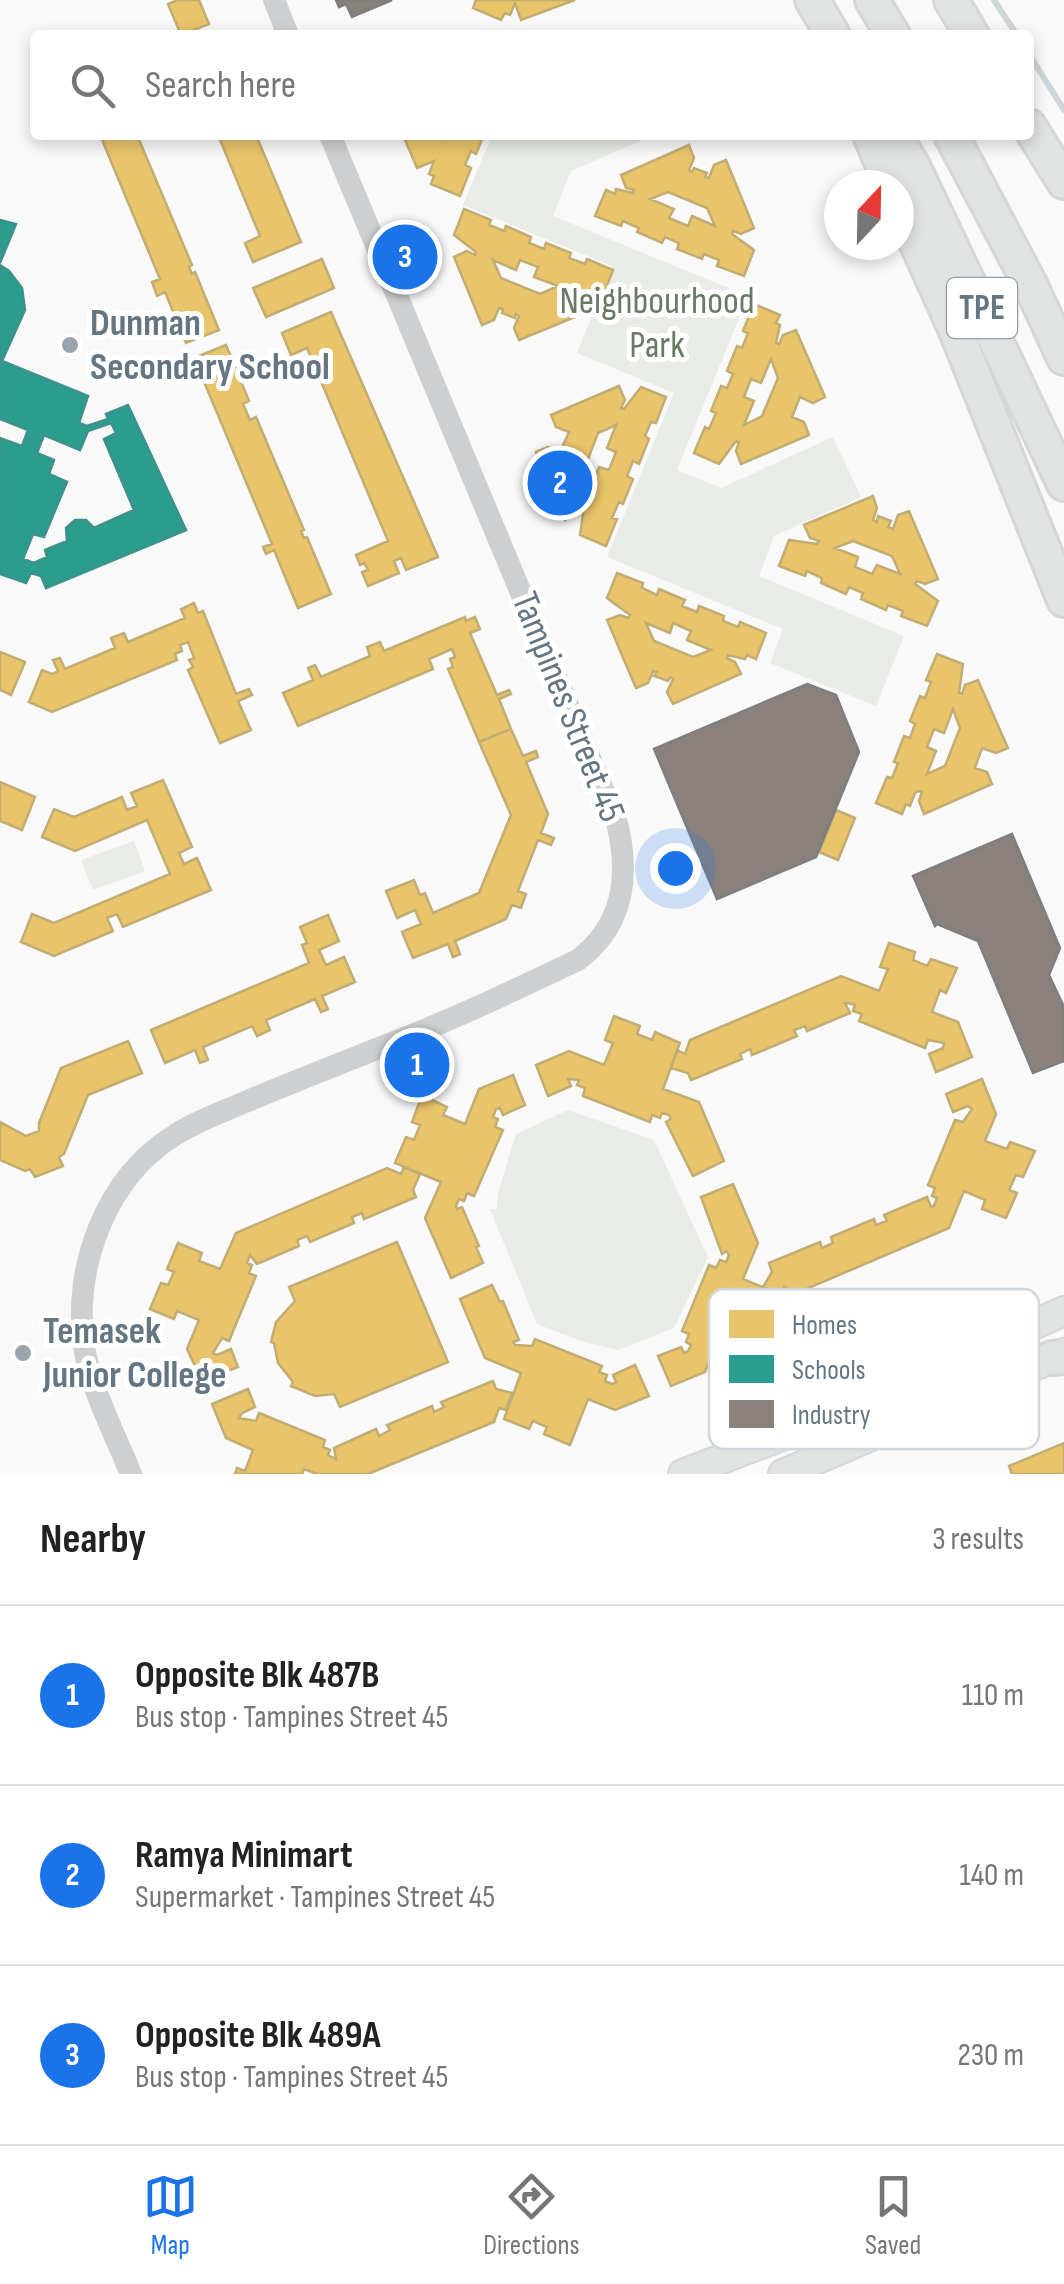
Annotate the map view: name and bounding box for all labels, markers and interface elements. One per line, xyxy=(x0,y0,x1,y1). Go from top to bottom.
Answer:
search box xyxy=(30,30,1034,140)
icon: search xyxy=(65,58,120,113)
text: Search here xyxy=(145,63,296,108)
north arrow xyxy=(824,170,914,260)
pin: 3 xyxy=(372,220,438,294)
road number: TPE xyxy=(947,278,1017,338)
park label: Neighbourhood Park xyxy=(559,279,755,368)
place label: Dunman Secondary School xyxy=(90,301,330,390)
marker: Dunman Secondary School xyxy=(59,334,81,356)
pin: 2 xyxy=(528,446,592,520)
street label: Tampines Street 45 xyxy=(502,586,634,828)
your location xyxy=(650,843,701,894)
pin: 1 xyxy=(384,1028,450,1102)
legend xyxy=(709,1289,1039,1449)
place label: Temasek Junior College xyxy=(42,1309,226,1398)
text: Homes xyxy=(792,1309,857,1342)
marker: Temasek Junior College xyxy=(12,1342,34,1364)
text: Schools xyxy=(792,1354,866,1387)
text: Industry xyxy=(792,1399,871,1432)
text: Nearby xyxy=(40,1514,146,1565)
text: 3 results xyxy=(932,1520,1024,1559)
text: Opposite Blk 487B xyxy=(135,1653,379,1698)
text: 1 xyxy=(66,1676,79,1715)
text: 110 m xyxy=(962,1676,1024,1715)
text: Bus stop · Tampines Street 45 xyxy=(135,1698,448,1737)
text: Ramya Minimart xyxy=(135,1833,353,1878)
text: 2 xyxy=(65,1856,80,1895)
text: 140 m xyxy=(960,1856,1024,1895)
text: Supermarket · Tampines Street 45 xyxy=(135,1878,495,1917)
text: Opposite Blk 489A xyxy=(135,2013,381,2058)
text: 3 xyxy=(65,2036,80,2075)
text: 230 m xyxy=(957,2036,1024,2075)
text: Bus stop · Tampines Street 45 xyxy=(135,2058,448,2097)
tab: Map xyxy=(143,2169,198,2262)
tab: Directions xyxy=(483,2169,580,2262)
tab: Saved xyxy=(865,2169,921,2262)

